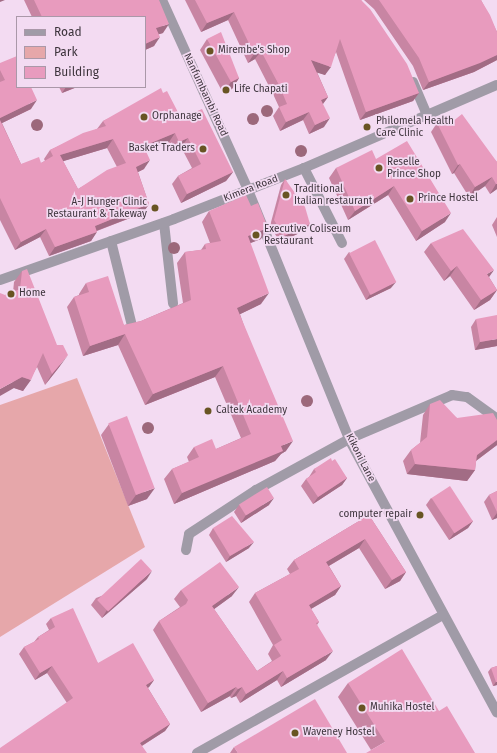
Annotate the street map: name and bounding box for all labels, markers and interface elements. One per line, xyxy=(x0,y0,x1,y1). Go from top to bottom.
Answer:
legend xyxy=(16,16,146,88)
text: Road xyxy=(54,25,82,39)
text: Park xyxy=(54,45,78,59)
place label: Mirembe's Shop xyxy=(218,45,290,57)
marker: Mirembe's Shop xyxy=(205,46,215,56)
street label: Nanfumbambi Road xyxy=(181,52,229,138)
text: Building xyxy=(54,65,99,79)
place label: Life Chapati xyxy=(234,84,288,96)
marker: Life Chapati xyxy=(221,85,231,95)
place label: Orphanage xyxy=(152,111,202,123)
marker: Orphanage xyxy=(139,112,149,122)
place label: Philomela Health Care Clinic xyxy=(376,115,454,138)
marker: Philomela Health Care Clinic xyxy=(361,121,373,133)
place label: Basket Traders xyxy=(129,143,195,155)
marker: Basket Traders xyxy=(198,144,208,154)
place label: Reselle Prince Shop xyxy=(387,156,441,180)
marker: Reselle Prince Shop xyxy=(374,163,384,173)
street label: Kimera Road xyxy=(222,173,280,205)
place label: Traditional Italian restaurant xyxy=(294,183,372,206)
marker: Traditional Italian restaurant xyxy=(281,190,291,200)
place label: Prince Hostel xyxy=(418,193,478,205)
marker: Prince Hostel xyxy=(405,194,415,204)
place label: A-J Hunger Clinic Restaurant & Takeway xyxy=(47,196,147,220)
marker: A-J Hunger Clinic Restaurant & Takeway xyxy=(150,203,160,213)
place label: Executive Coliseum Restaurant xyxy=(264,223,351,246)
marker: Executive Coliseum Restaurant xyxy=(251,230,261,240)
place label: Home xyxy=(19,288,46,300)
marker: Home xyxy=(6,289,16,299)
place label: Caltek Academy xyxy=(216,405,287,417)
marker: Caltek Academy xyxy=(203,406,213,416)
street label: Kikoni Lane xyxy=(343,432,377,484)
place label: computer repair xyxy=(339,509,412,521)
marker: computer repair xyxy=(415,510,425,520)
place label: Muhika Hostel xyxy=(370,702,434,714)
marker: Muhika Hostel xyxy=(357,703,367,713)
place label: Waveney Hostel xyxy=(303,727,375,739)
marker: Waveney Hostel xyxy=(290,728,300,738)

